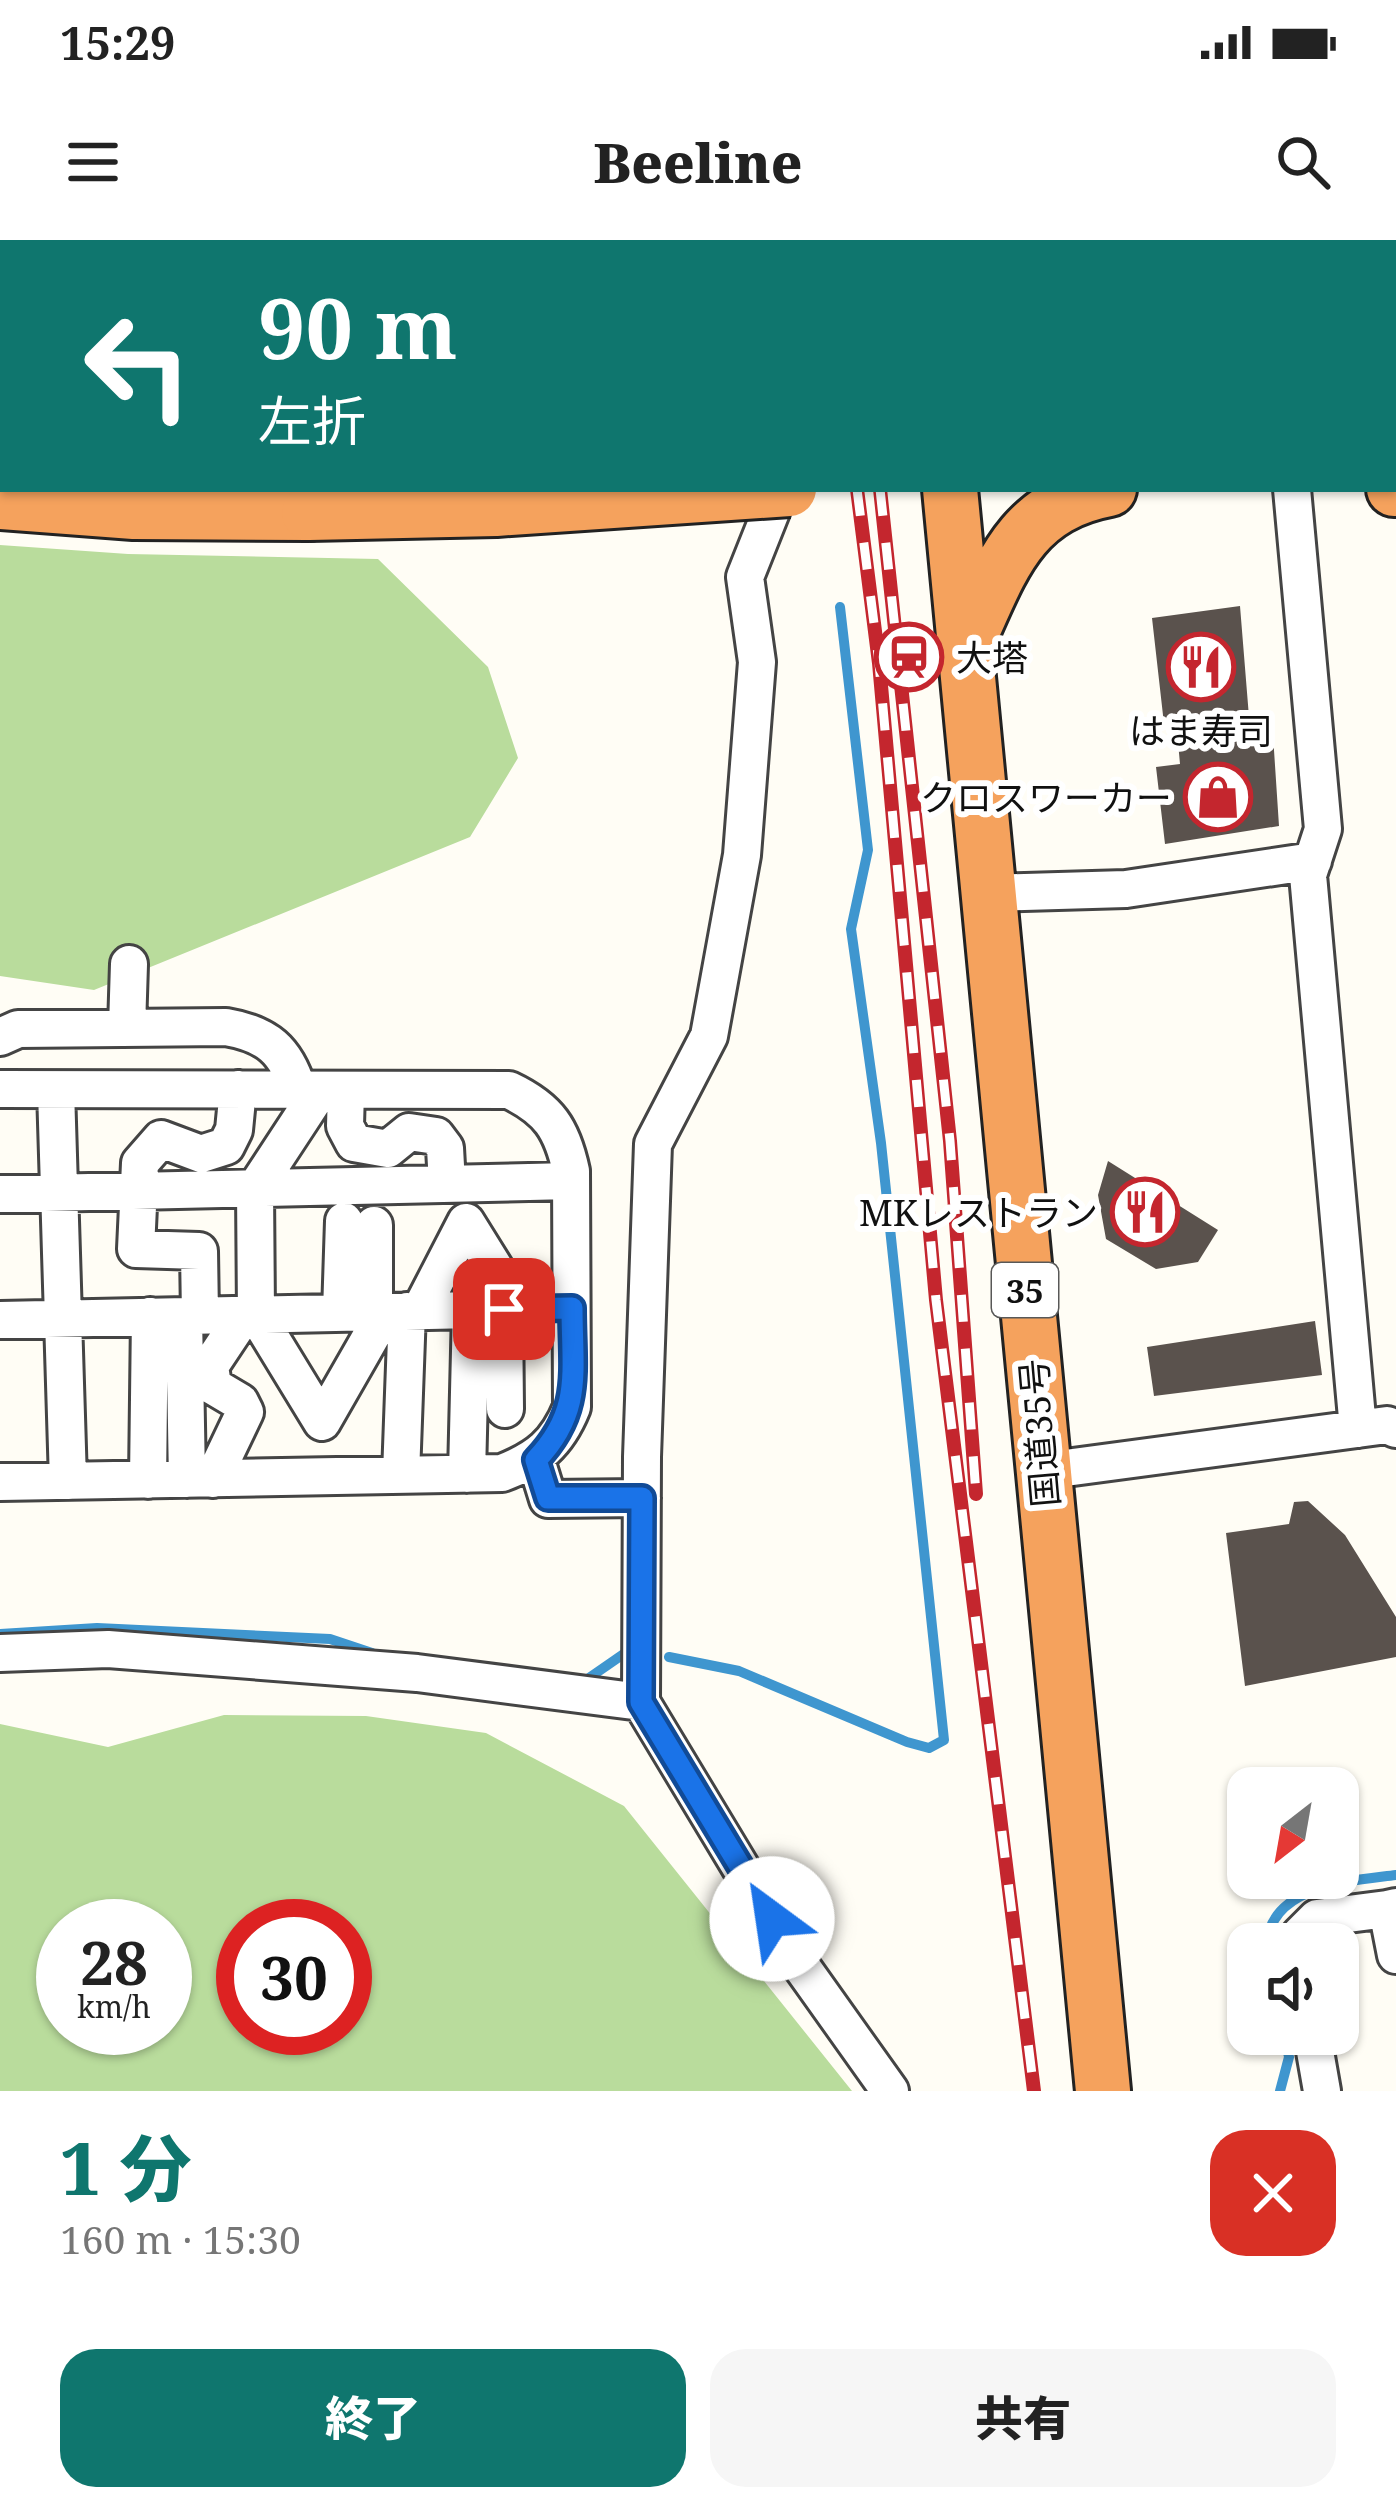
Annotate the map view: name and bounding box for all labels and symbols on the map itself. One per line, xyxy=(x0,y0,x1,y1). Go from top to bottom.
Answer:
station icon: 大塔 xyxy=(874,622,944,692)
restaurant icon: はま寿司 xyxy=(1166,632,1236,702)
place label: 大塔 xyxy=(956,633,1028,682)
place label: はま寿司 xyxy=(1129,706,1273,755)
shop icon: クロスワーカー xyxy=(1183,762,1253,832)
place label: クロスワーカー xyxy=(920,773,1172,822)
restaurant icon: MKレストラン xyxy=(1110,1177,1180,1247)
place label: MKレストラン xyxy=(859,1188,1098,1237)
pin xyxy=(453,1258,555,1360)
road number: 35 xyxy=(992,1263,1058,1317)
street label: 国道35号 xyxy=(1008,1357,1070,1509)
north arrow xyxy=(1227,1767,1359,1899)
position arrow xyxy=(709,1856,835,1982)
speed limit sign: 30 xyxy=(216,1899,372,2055)

